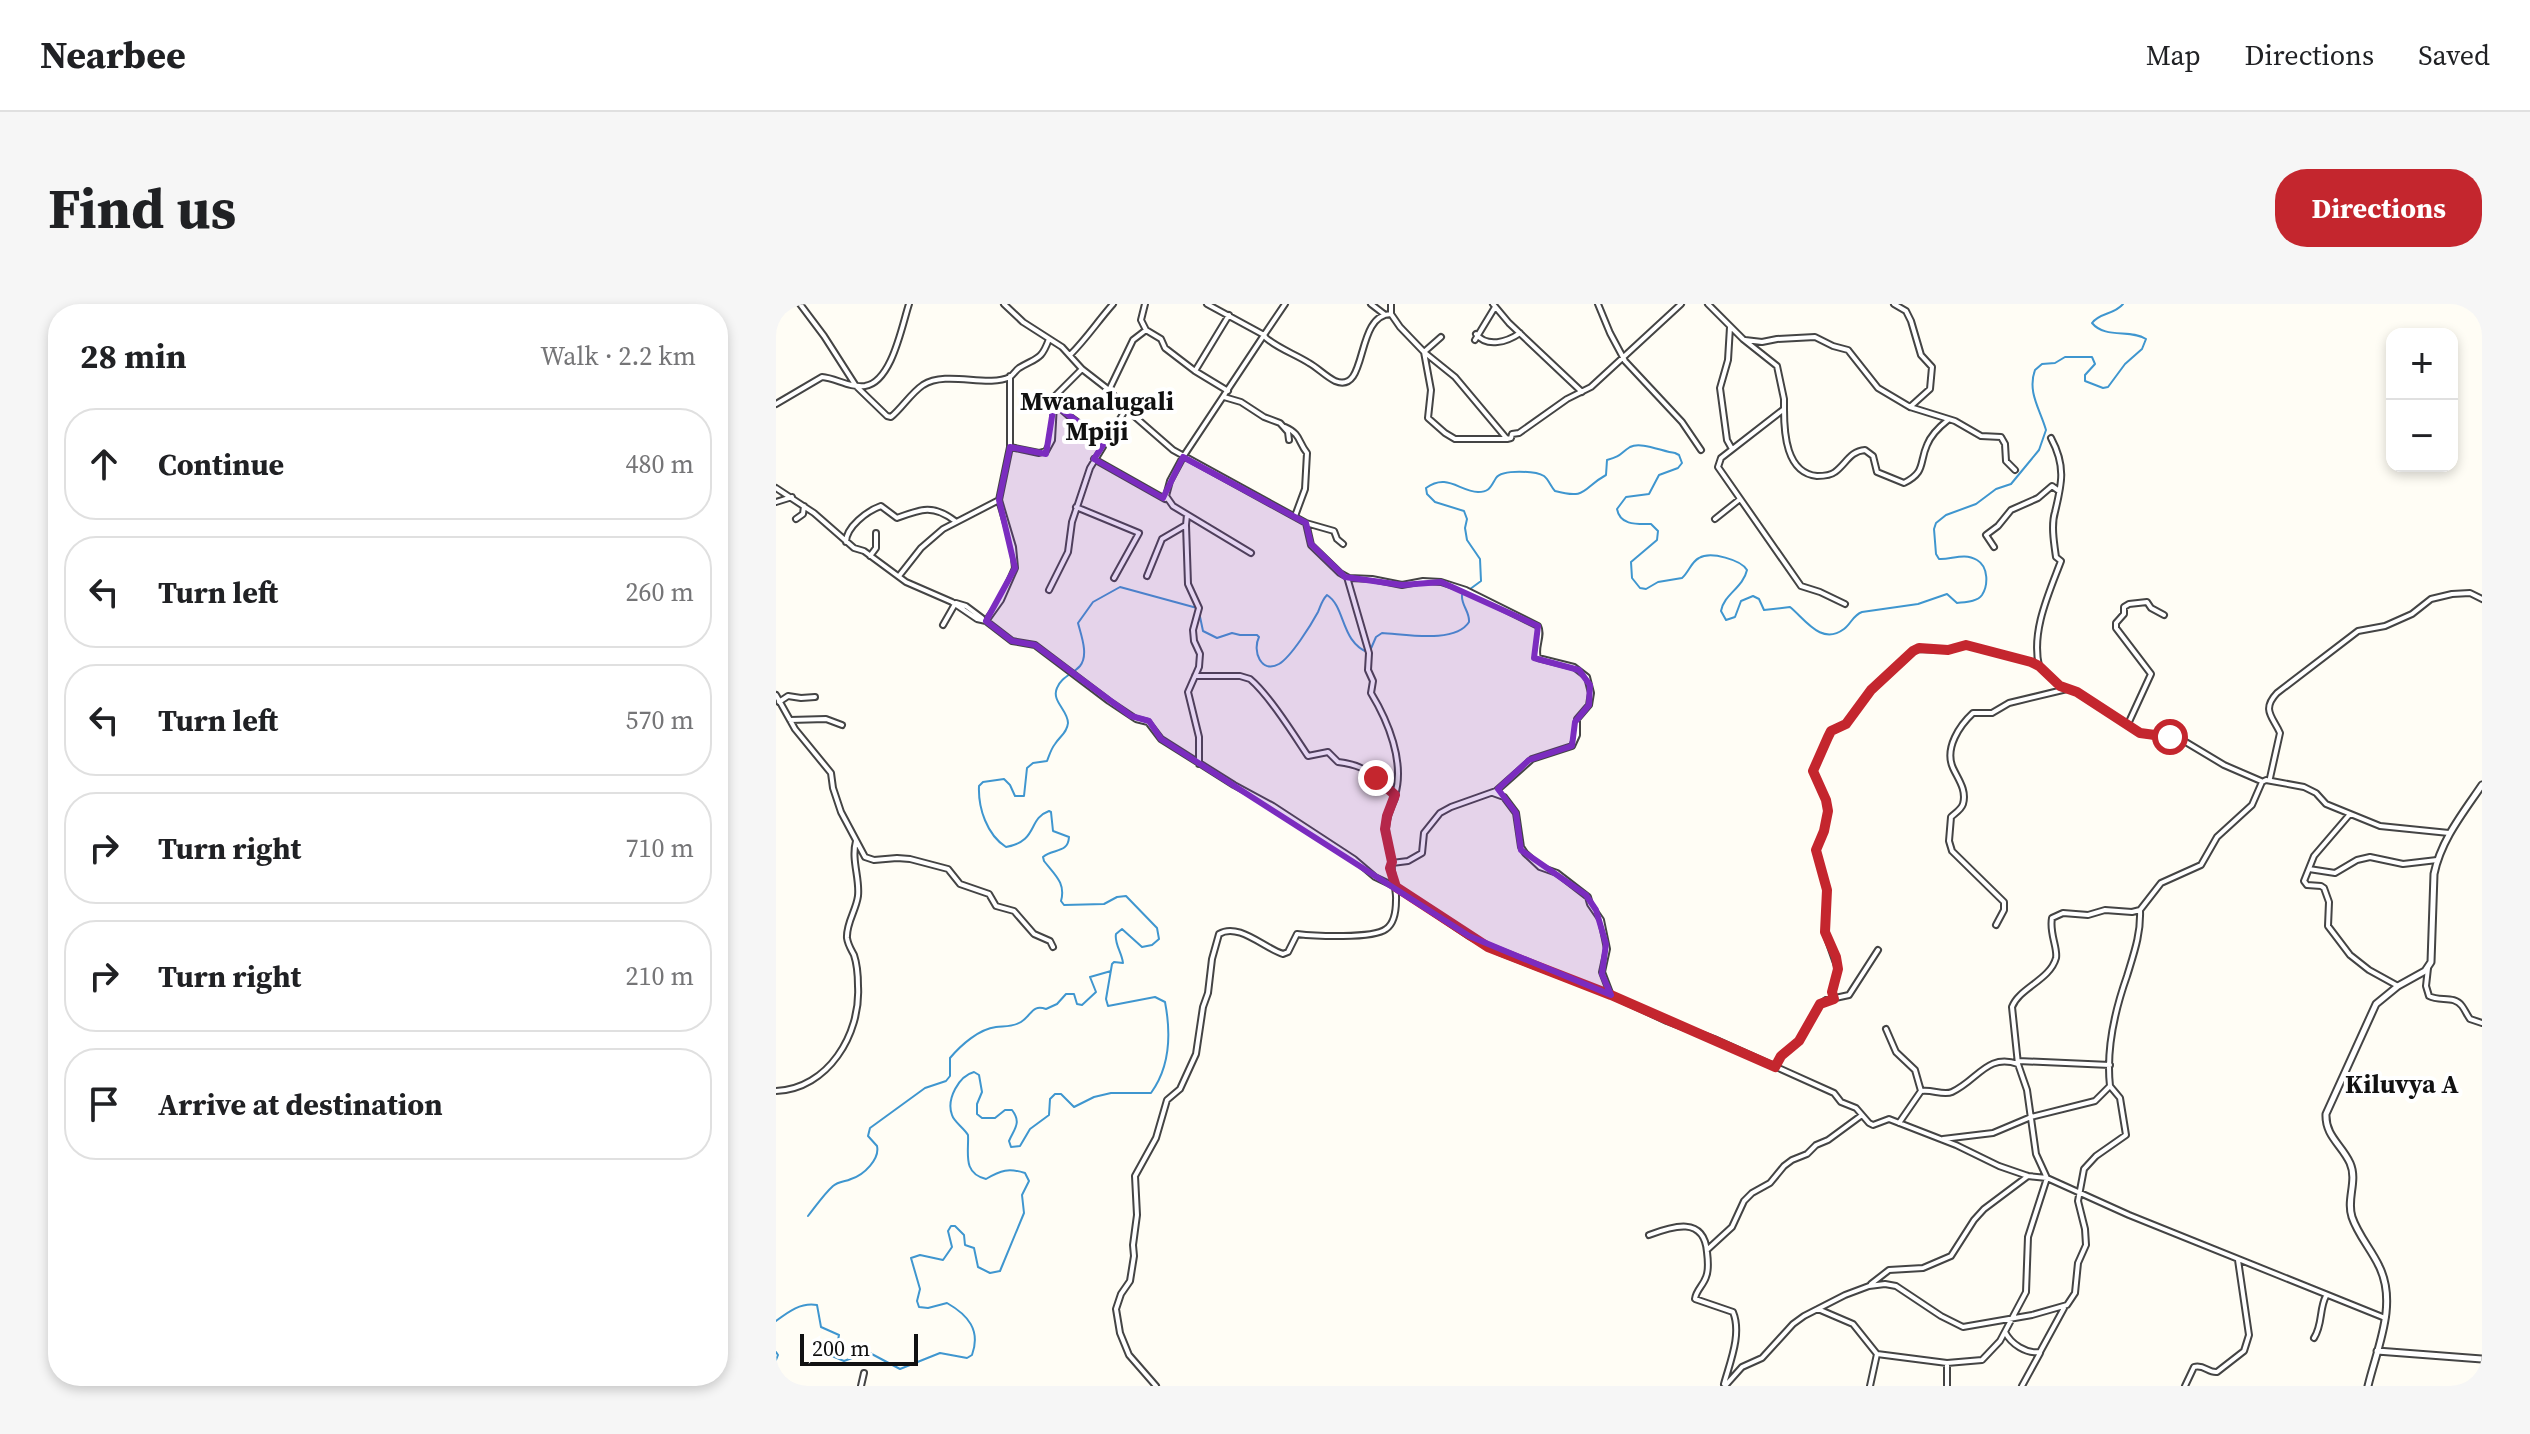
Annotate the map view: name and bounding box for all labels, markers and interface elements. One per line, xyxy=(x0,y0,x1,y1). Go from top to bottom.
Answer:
text: Nearbee xyxy=(40,29,186,81)
text: Map xyxy=(2146,36,2201,74)
text: Directions xyxy=(2245,36,2374,74)
text: Saved xyxy=(2418,36,2490,74)
button: Directions xyxy=(2275,169,2482,247)
text: Find us xyxy=(48,170,236,247)
map controls xyxy=(2386,328,2458,472)
button: + xyxy=(2386,328,2458,400)
text: 28 min xyxy=(80,333,187,379)
text: Walk · 2.2 km xyxy=(540,338,696,374)
district label: Mwanalugali Mpiji xyxy=(1020,383,1174,449)
button: − xyxy=(2386,400,2458,472)
icon: ahead xyxy=(82,442,126,486)
text: Continue xyxy=(158,444,284,485)
text: 480 m xyxy=(626,446,694,482)
icon: left xyxy=(82,570,126,614)
text: Turn left xyxy=(158,572,278,613)
text: 260 m xyxy=(626,574,694,610)
icon: left xyxy=(82,698,126,742)
text: Turn left xyxy=(158,700,278,741)
text: 570 m xyxy=(626,702,694,738)
route start xyxy=(2152,719,2188,755)
route end xyxy=(1358,760,1394,796)
icon: right xyxy=(82,826,126,870)
text: Turn right xyxy=(158,828,301,869)
text: 710 m xyxy=(626,830,694,866)
icon: right xyxy=(82,954,126,998)
text: Turn right xyxy=(158,956,301,997)
text: 210 m xyxy=(626,958,694,994)
district label: Kiluvya A xyxy=(2345,1066,2459,1102)
icon: arrive xyxy=(82,1082,126,1126)
text: Arrive at destination xyxy=(158,1084,443,1125)
scale bar xyxy=(800,1330,918,1366)
text: 200 m xyxy=(812,1333,870,1363)

